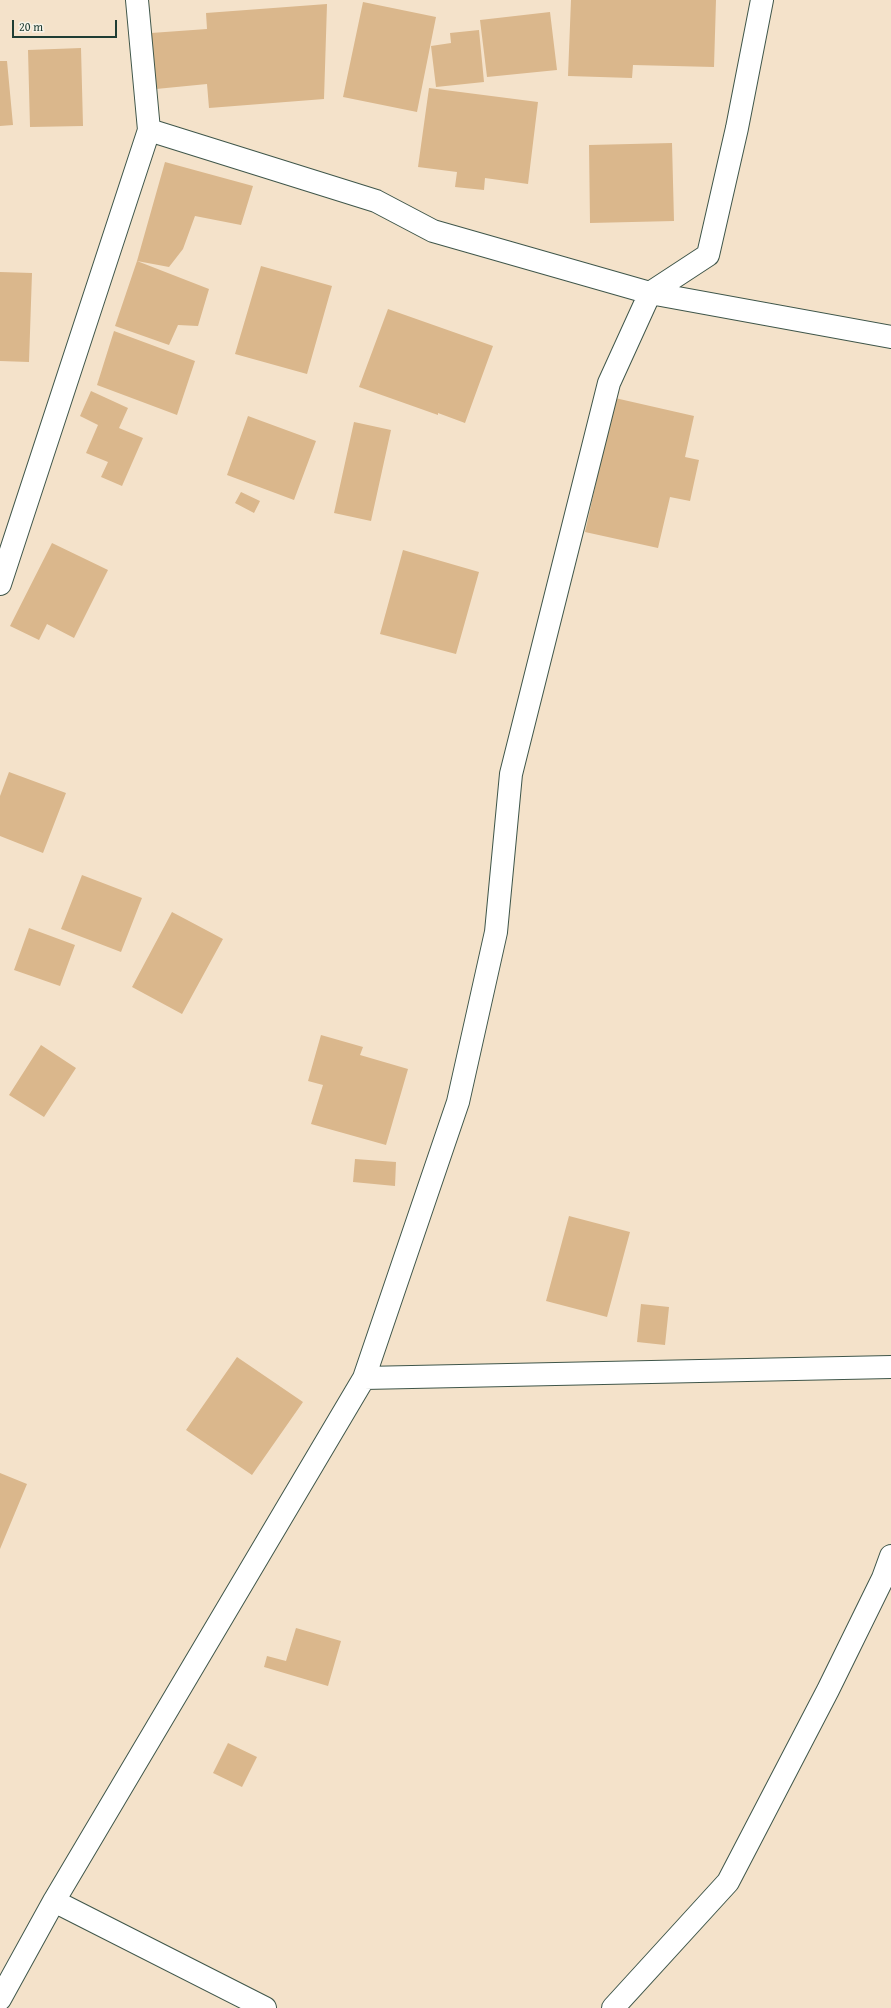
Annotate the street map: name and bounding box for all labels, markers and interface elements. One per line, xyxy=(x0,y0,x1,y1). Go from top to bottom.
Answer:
scale bar xyxy=(14,12,119,38)
text: 20 m xyxy=(19,18,43,35)

